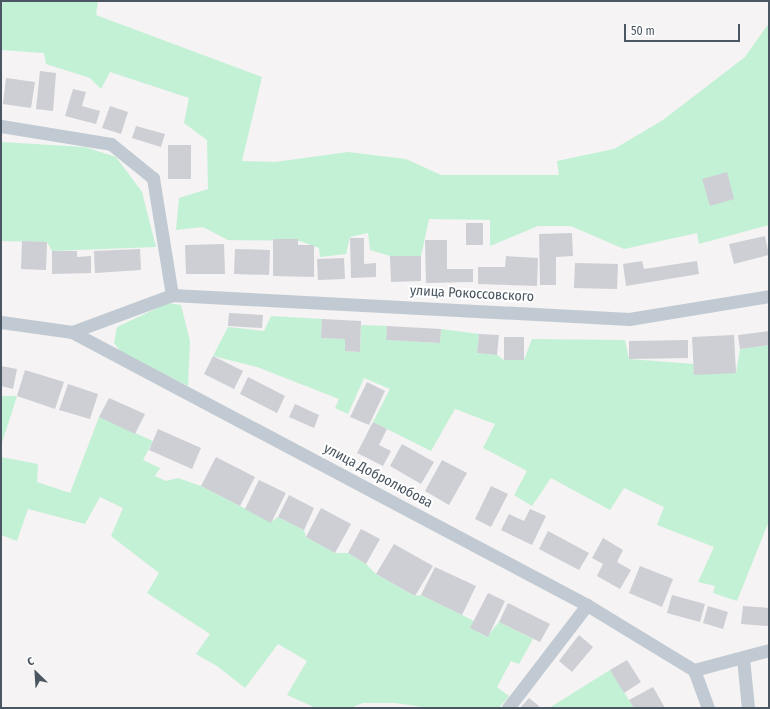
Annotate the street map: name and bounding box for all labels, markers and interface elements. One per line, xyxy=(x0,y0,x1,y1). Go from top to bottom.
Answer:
scale bar xyxy=(626,16,742,42)
text: 50 m xyxy=(631,24,655,38)
street label: улица Рокоссовского xyxy=(409,282,535,306)
street label: улица Добролюбова xyxy=(321,440,435,512)
north arrow xyxy=(16,653,56,693)
text: С xyxy=(25,655,36,669)

